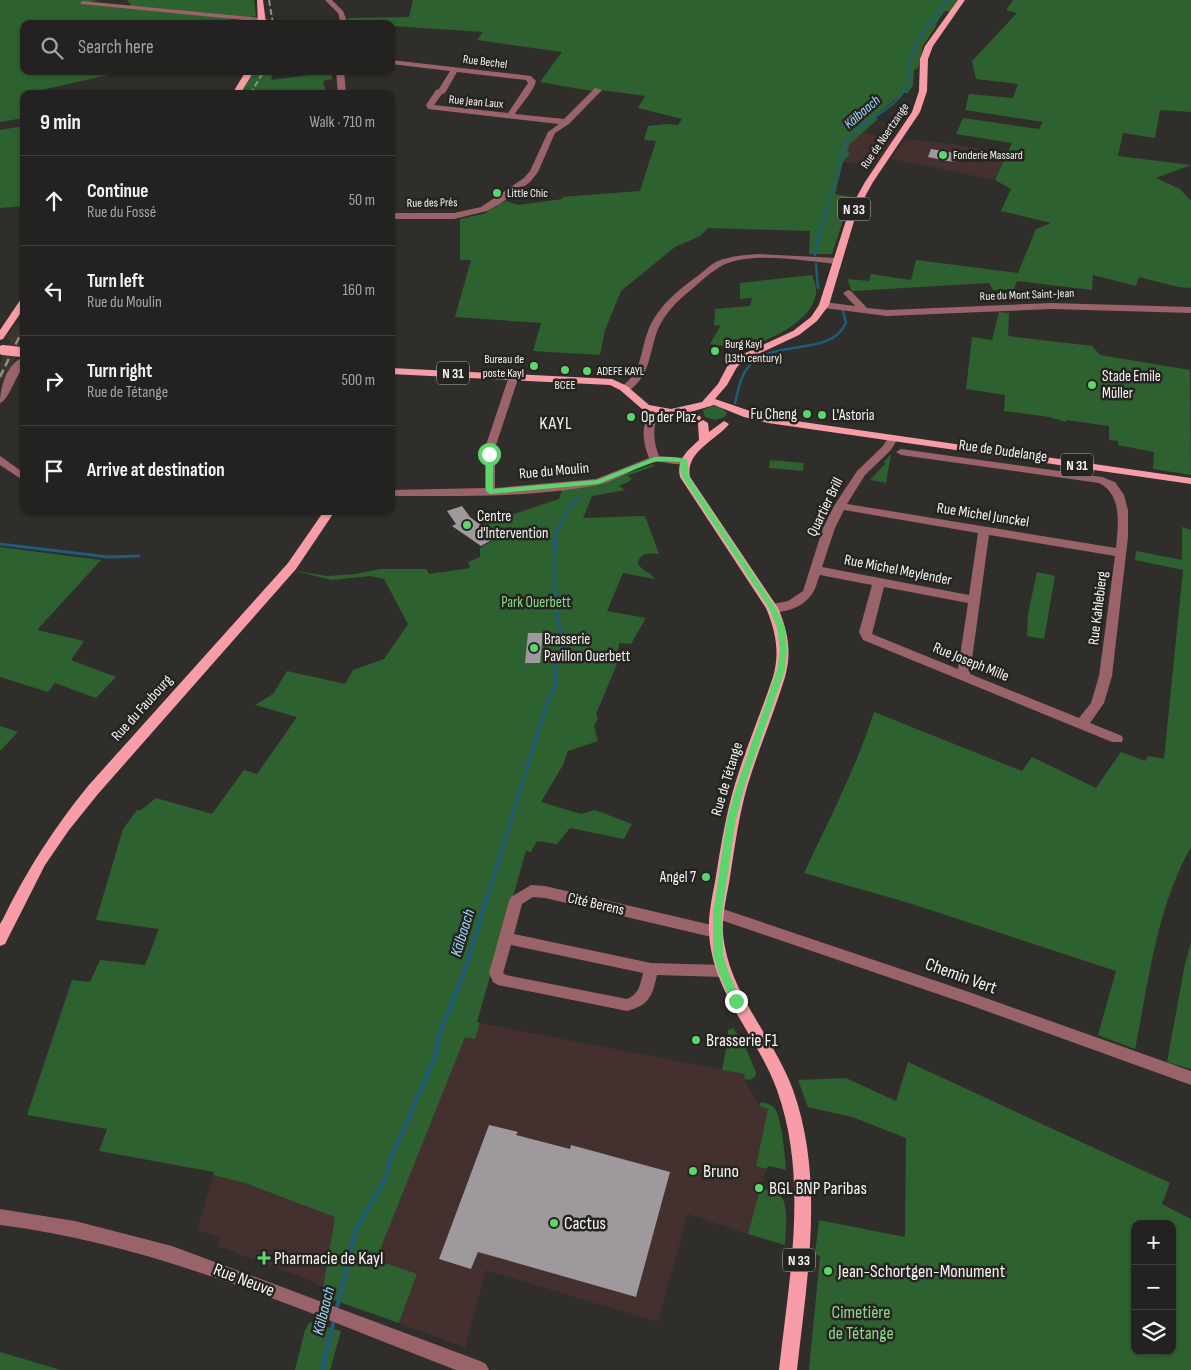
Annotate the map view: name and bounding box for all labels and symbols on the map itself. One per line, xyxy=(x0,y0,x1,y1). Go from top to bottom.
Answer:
street label: Rue Bechel xyxy=(462,52,508,72)
street label: Rue Jean Laux xyxy=(448,92,504,112)
water label: Kälbaach xyxy=(840,92,884,132)
street label: Rue de Noertzange xyxy=(858,100,913,172)
place label: Fonderie Massard xyxy=(953,148,1023,163)
marker: Fonderie Massard xyxy=(937,149,949,161)
place label: Little Chic xyxy=(507,186,548,201)
marker: Little Chic xyxy=(491,187,503,199)
street label: Rue des Prés xyxy=(406,195,458,211)
road number: N 33 xyxy=(838,198,870,220)
street label: Rue du Mont Saint-Jean xyxy=(979,286,1075,304)
place label: Burg Kayl (13th century) xyxy=(725,337,782,366)
marker: Burg Kayl (13th century) xyxy=(709,345,721,357)
place label: Bureau de poste Kayl xyxy=(483,352,524,381)
marker: Bureau de poste Kayl xyxy=(528,360,540,372)
road number: N 31 xyxy=(437,362,469,384)
marker: BCEE xyxy=(559,364,571,376)
place label: ADEFE KAYL xyxy=(596,364,645,379)
marker: ADEFE KAYL xyxy=(581,365,593,377)
place label: Stade Emile Müller xyxy=(1102,367,1161,403)
place label: BCEE xyxy=(554,378,576,393)
marker: Stade Emile Müller xyxy=(1086,379,1098,391)
place label: Fu Cheng xyxy=(751,405,797,424)
place label: L'Astoria xyxy=(832,406,875,425)
place label: Op der Plaz xyxy=(641,408,697,427)
marker: Fu Cheng xyxy=(801,408,813,420)
marker: L'Astoria xyxy=(816,409,828,421)
marker: Op der Plaz xyxy=(625,411,637,423)
district label: KAYL xyxy=(539,413,573,434)
street label: Rue de Dudelange xyxy=(958,435,1048,467)
route start xyxy=(478,443,501,466)
road number: N 31 xyxy=(1061,454,1093,476)
street label: Rue du Moulin xyxy=(518,458,590,484)
street label: Quartier Brill xyxy=(803,474,847,540)
street label: Rue Michel Junckel xyxy=(936,498,1030,532)
place label: Centre d'Intervention xyxy=(477,507,548,543)
marker: Centre d'Intervention xyxy=(461,519,473,531)
street label: Rue Michel Meylender xyxy=(842,550,954,590)
street label: Rue Kahlebierg xyxy=(1084,570,1112,646)
park label: Park Ouerbett xyxy=(501,593,571,612)
place label: Brasserie Pavillon Ouerbett xyxy=(544,630,631,666)
street label: Rue Joseph Mille xyxy=(930,638,1012,686)
marker: Brasserie Pavillon Ouerbett xyxy=(528,642,540,654)
street label: Rue du Faubourg xyxy=(107,671,177,745)
street label: Rue de Tétange xyxy=(707,740,747,818)
place label: Angel 7 xyxy=(659,868,696,887)
marker: Angel 7 xyxy=(700,871,712,883)
street label: Cité Berens xyxy=(566,888,626,920)
water label: Kälbaach xyxy=(447,907,479,959)
street label: Chemin Vert xyxy=(922,953,1000,999)
route end xyxy=(725,990,748,1013)
place label: Brasserie F1 xyxy=(706,1030,778,1051)
marker: Brasserie F1 xyxy=(690,1034,702,1046)
place label: Bruno xyxy=(703,1161,739,1182)
marker: Bruno xyxy=(687,1165,699,1177)
place label: BGL BNP Paribas xyxy=(769,1178,867,1199)
marker: BGL BNP Paribas xyxy=(753,1182,765,1194)
place label: Cactus xyxy=(564,1213,606,1234)
marker: Cactus xyxy=(548,1217,560,1229)
place label: Pharmacie de Kayl xyxy=(274,1248,383,1269)
road number: N 33 xyxy=(783,1248,815,1272)
marker: Pharmacie de Kayl xyxy=(258,1252,270,1264)
street label: Rue Neuve xyxy=(210,1259,278,1301)
place label: Jean-Schortgen-Monument xyxy=(837,1261,1006,1282)
marker: Jean-Schortgen-Monument xyxy=(822,1265,834,1277)
water label: Kälbaach xyxy=(309,1285,339,1337)
park label: Cimetière de Tétange xyxy=(828,1302,894,1344)

